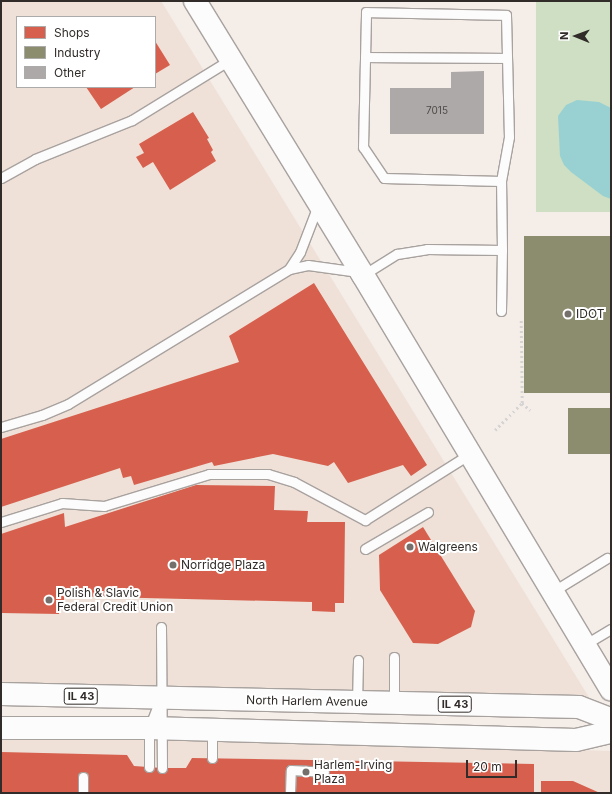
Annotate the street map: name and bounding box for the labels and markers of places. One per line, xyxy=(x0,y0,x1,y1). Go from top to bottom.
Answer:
place label: IDOT xyxy=(576,307,604,321)
marker: IDOT xyxy=(563,309,573,319)
place label: Walgreens xyxy=(418,540,478,554)
marker: Walgreens xyxy=(405,542,415,552)
place label: Norridge Plaza xyxy=(181,558,265,572)
marker: Norridge Plaza xyxy=(168,560,178,570)
place label: Polish & Slavic Federal Credit Union xyxy=(57,586,173,614)
marker: Polish & Slavic Federal Credit Union xyxy=(44,595,54,605)
place label: Harlem-Irving Plaza xyxy=(314,758,392,786)
marker: Harlem-Irving Plaza xyxy=(301,767,311,777)

